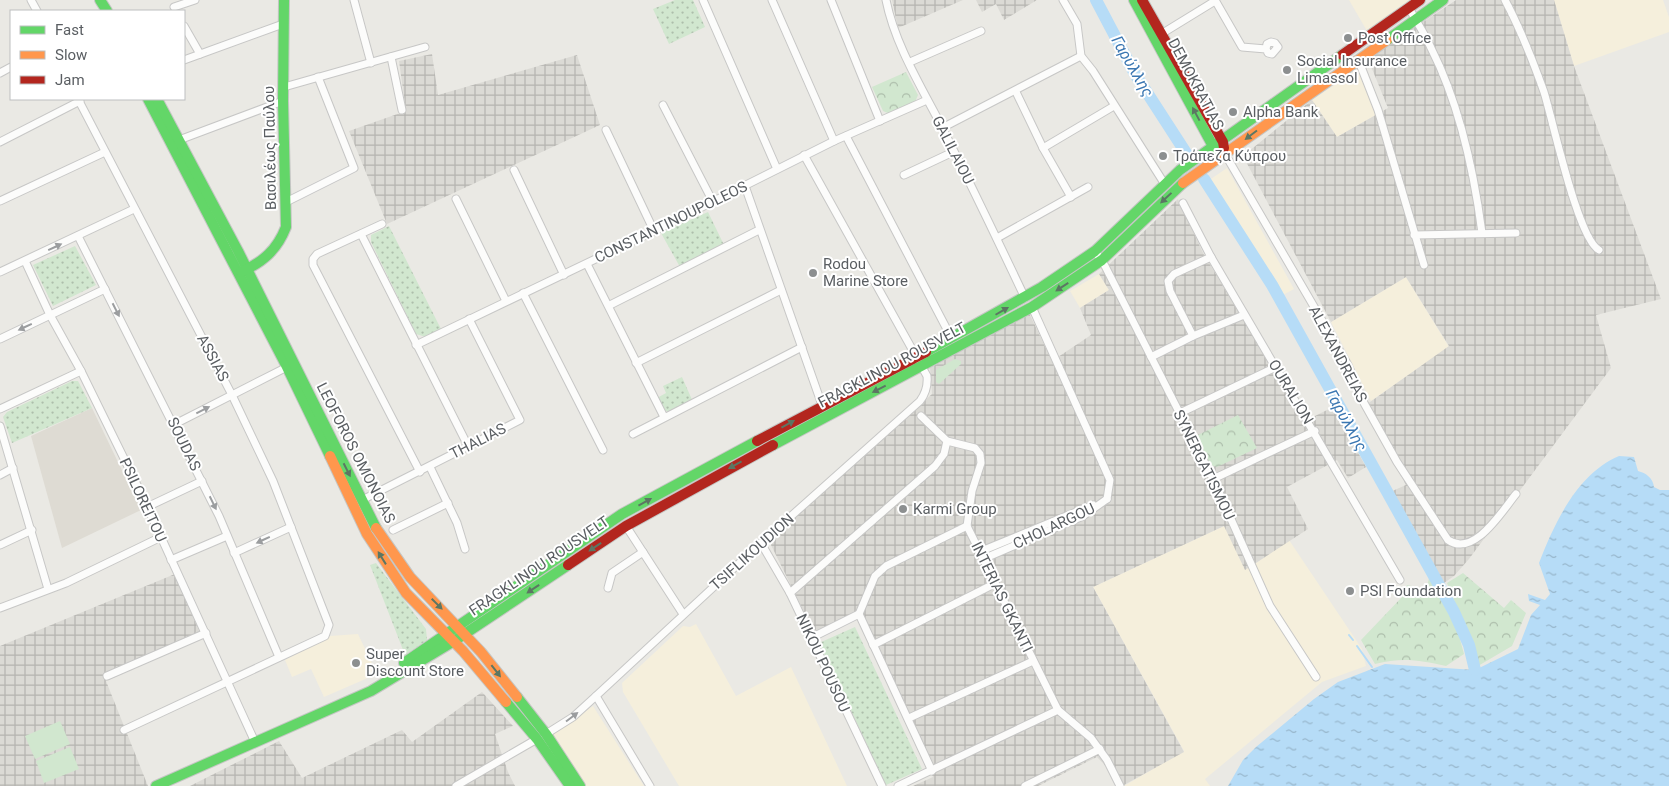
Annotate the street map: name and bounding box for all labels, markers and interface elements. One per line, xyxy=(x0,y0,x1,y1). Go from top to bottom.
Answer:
legend xyxy=(10,10,185,100)
text: Fast xyxy=(55,21,84,39)
place label: Post Office xyxy=(1358,29,1431,47)
water label: Γαρύλλης xyxy=(1107,32,1158,100)
marker: Post Office xyxy=(1342,32,1354,44)
street label: DEMOKRATIAS xyxy=(1164,35,1228,133)
text: Slow xyxy=(55,46,87,64)
place label: Social Insurance Limassol xyxy=(1297,52,1407,87)
marker: Social Insurance Limassol xyxy=(1281,64,1293,76)
text: Jam xyxy=(55,71,85,89)
street label: Βασιλέως Παύλου xyxy=(260,86,280,210)
place label: Alpha Bank xyxy=(1243,103,1319,121)
marker: Alpha Bank xyxy=(1227,106,1239,118)
one-way arrow xyxy=(1192,107,1200,121)
street label: GALILAIOU xyxy=(928,113,978,187)
one-way arrow xyxy=(1244,130,1258,140)
place label: Τράπεζα Κύπρου xyxy=(1173,147,1286,165)
marker: Τράπεζα Κύπρου xyxy=(1157,150,1169,162)
street label: CONSTANTINOUPOLEOS xyxy=(592,177,750,267)
one-way arrow xyxy=(1160,192,1172,204)
one-way arrow xyxy=(48,242,62,250)
place label: Rodou Marine Store xyxy=(823,255,908,290)
marker: Rodou Marine Store xyxy=(807,267,819,279)
one-way arrow xyxy=(1055,283,1068,292)
one-way arrow xyxy=(112,303,120,318)
street label: ALEXANDREIAS xyxy=(1305,303,1371,405)
one-way arrow xyxy=(995,307,1009,315)
street label: FRAGKLINOU ROUSVELT xyxy=(815,318,969,412)
one-way arrow xyxy=(18,323,32,331)
street label: ASSIAS xyxy=(193,331,233,385)
street label: OURALION xyxy=(1265,356,1317,428)
street label: LEOFOROS OMONOIAS xyxy=(313,380,399,526)
one-way arrow xyxy=(872,385,886,393)
water label: Γαρύλλης xyxy=(1322,386,1371,454)
one-way arrow xyxy=(196,406,211,414)
street label: SYNERGATISMOU xyxy=(1169,407,1239,523)
street label: SOUDAS xyxy=(163,414,205,474)
street label: THALIAS xyxy=(447,419,509,463)
one-way arrow xyxy=(781,420,795,428)
street label: PSILOREITOU xyxy=(116,455,170,545)
one-way arrow xyxy=(728,461,743,469)
one-way arrow xyxy=(343,463,351,477)
one-way arrow xyxy=(208,495,217,510)
one-way arrow xyxy=(638,497,651,506)
street label: CHOLARGOU xyxy=(1010,499,1098,553)
place label: Karmi Group xyxy=(913,500,997,518)
marker: Karmi Group xyxy=(897,503,909,515)
street label: TSIFLIKOUDION xyxy=(706,510,798,594)
street label: FRAGKLINOU ROUSVELT xyxy=(466,512,612,620)
one-way arrow xyxy=(256,536,270,544)
street label: INTERIAS GKANTI xyxy=(967,539,1037,655)
one-way arrow xyxy=(588,542,602,552)
one-way arrow xyxy=(377,552,387,565)
place label: PSI Foundation xyxy=(1360,582,1461,600)
one-way arrow xyxy=(526,584,539,593)
marker: PSI Foundation xyxy=(1344,585,1356,597)
one-way arrow xyxy=(430,598,442,610)
street label: NIKOU POUSOU xyxy=(792,611,854,715)
place label: Super Discount Store xyxy=(366,645,464,680)
marker: Super Discount Store xyxy=(350,657,362,669)
one-way arrow xyxy=(491,664,502,677)
one-way arrow xyxy=(565,711,578,722)

